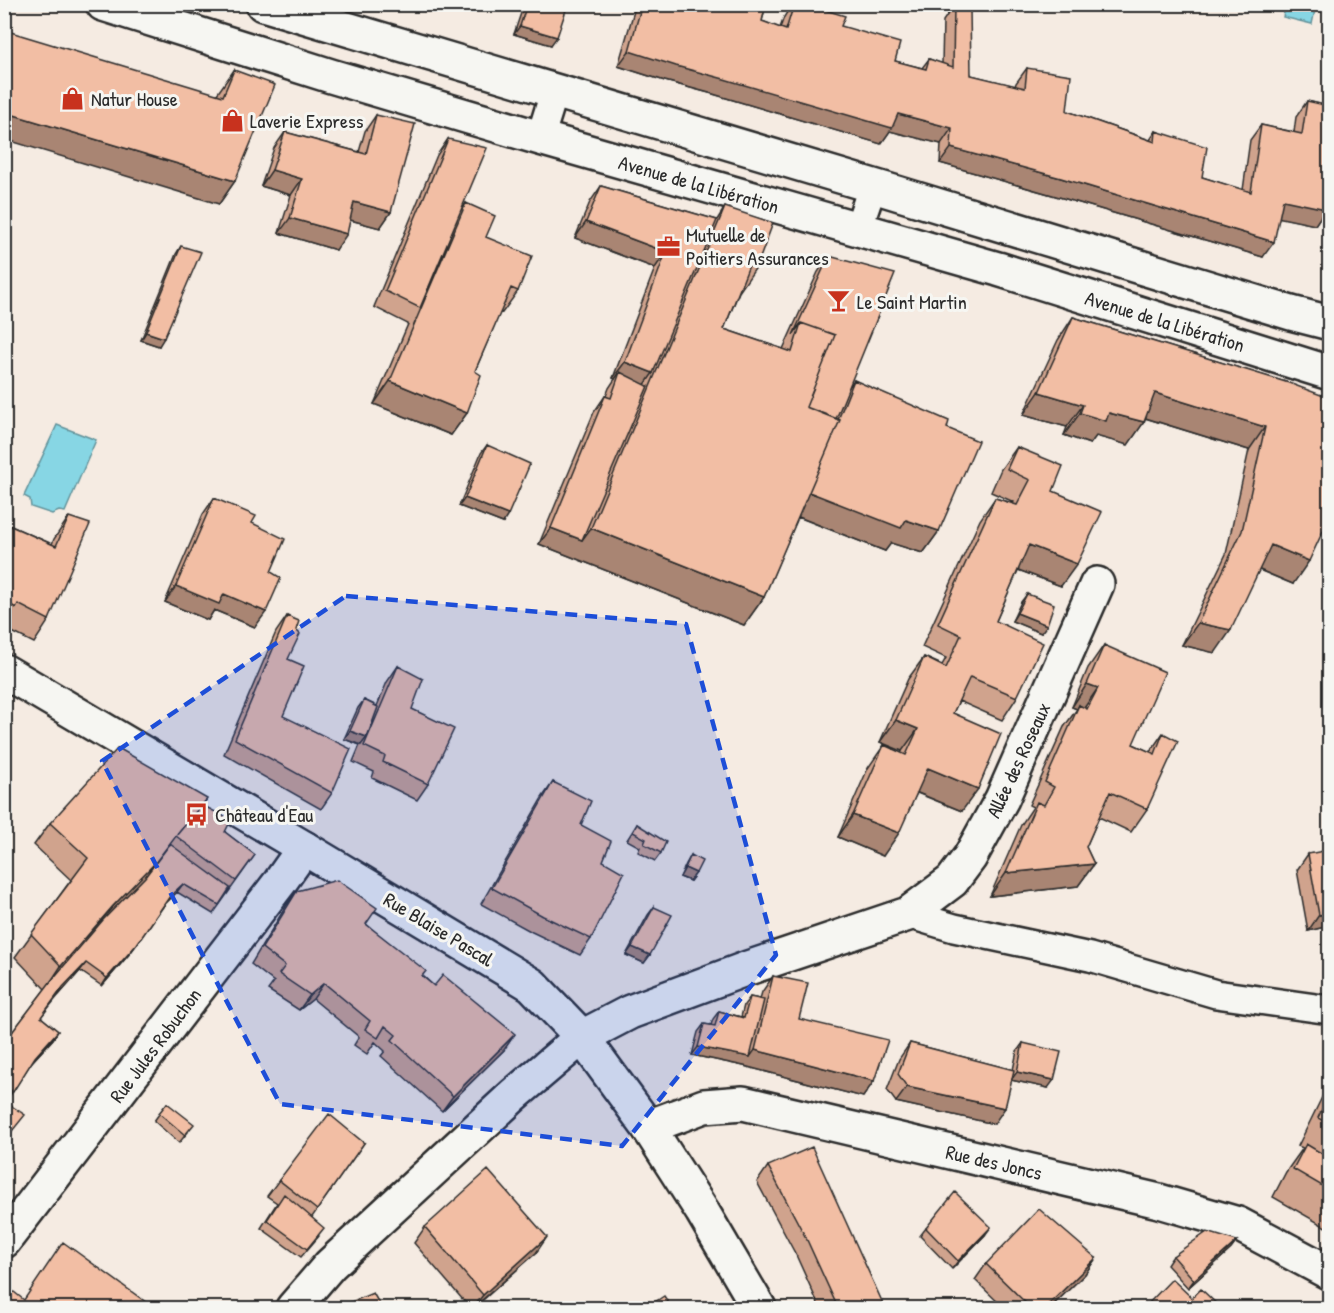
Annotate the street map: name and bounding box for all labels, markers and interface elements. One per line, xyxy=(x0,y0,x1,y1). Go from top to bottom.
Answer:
shop icon: Natur House xyxy=(60,85,86,111)
place label: Natur House xyxy=(91,85,178,112)
shop icon: Laverie Express xyxy=(219,107,245,133)
place label: Laverie Express xyxy=(250,107,364,134)
street label: Avenue de la Libération xyxy=(616,148,782,220)
place label: Mutuelle de Poitiers Assurances xyxy=(686,221,829,271)
office icon: Mutuelle de Poitiers Assurances xyxy=(655,233,681,259)
street label: Avenue de la Libération xyxy=(1082,284,1248,358)
bar icon: Le Saint Martin xyxy=(826,288,852,314)
place label: Le Saint Martin xyxy=(857,288,967,315)
street label: Allée des Roseaux xyxy=(979,698,1057,822)
bus stop icon: Château d'Eau xyxy=(184,801,210,827)
place label: Château d'Eau xyxy=(215,801,313,828)
street label: Rue Blaise Pascal xyxy=(379,886,500,973)
street label: Rue Jules Robuchon xyxy=(103,982,207,1108)
street label: Rue des Joncs xyxy=(943,1138,1045,1186)

